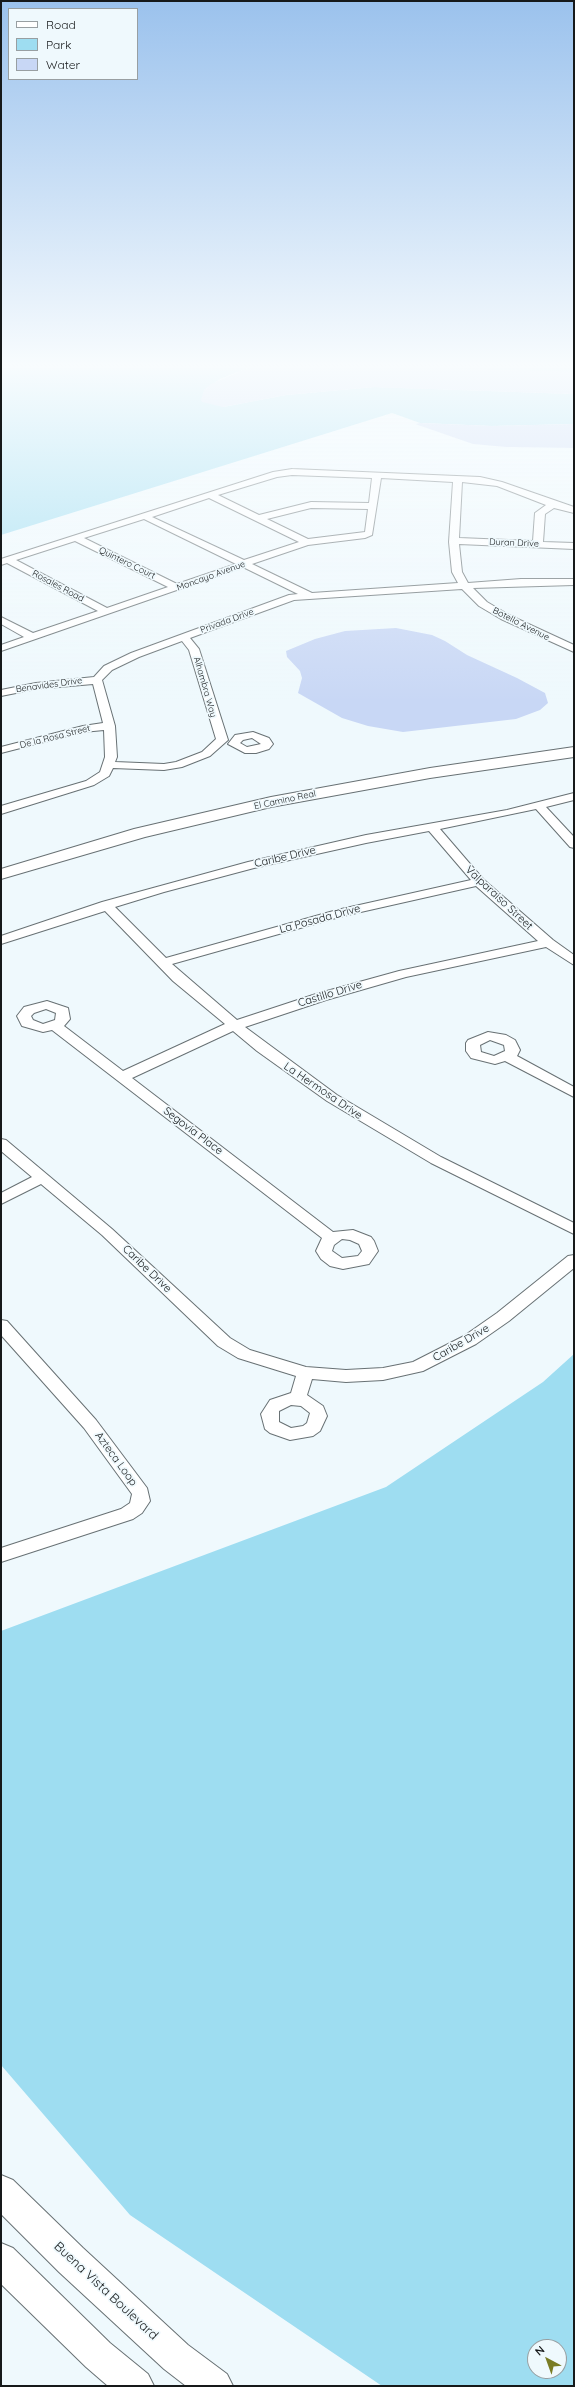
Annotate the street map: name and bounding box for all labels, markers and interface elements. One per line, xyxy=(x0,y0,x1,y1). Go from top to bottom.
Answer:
legend xyxy=(8,8,138,80)
text: Road xyxy=(46,17,76,32)
text: Park xyxy=(46,37,71,52)
text: Water xyxy=(46,57,80,72)
street label: Duran Drive xyxy=(489,537,539,549)
street label: Quintero Court xyxy=(97,545,157,581)
street label: Moncayo Avenue xyxy=(175,559,247,593)
street label: Rosales Road xyxy=(30,568,86,604)
street label: Botello Avenue xyxy=(491,605,551,643)
street label: Privada Drive xyxy=(199,606,255,636)
street label: Alhambra Way xyxy=(191,655,219,719)
street label: Benavides Drive xyxy=(15,675,83,695)
street label: De la Rosa Street xyxy=(19,723,91,751)
street label: El Camino Real xyxy=(253,788,317,812)
street label: Caribe Drive xyxy=(253,844,317,870)
street label: Valparaiso Street xyxy=(462,863,536,933)
street label: La Posada Drive xyxy=(278,902,362,936)
street label: Castillo Drive xyxy=(296,978,364,1010)
street label: La Hermosa Drive xyxy=(281,1060,365,1122)
street label: Segovia Place xyxy=(161,1104,225,1158)
street label: Caribe Drive xyxy=(120,1242,174,1296)
street label: Caribe Drive xyxy=(431,1322,491,1364)
street label: Azteca Loop xyxy=(92,1429,140,1489)
street label: Buena Vista Boulevard xyxy=(51,2239,161,2343)
north arrow xyxy=(527,2339,567,2379)
text: N xyxy=(532,2343,547,2359)

